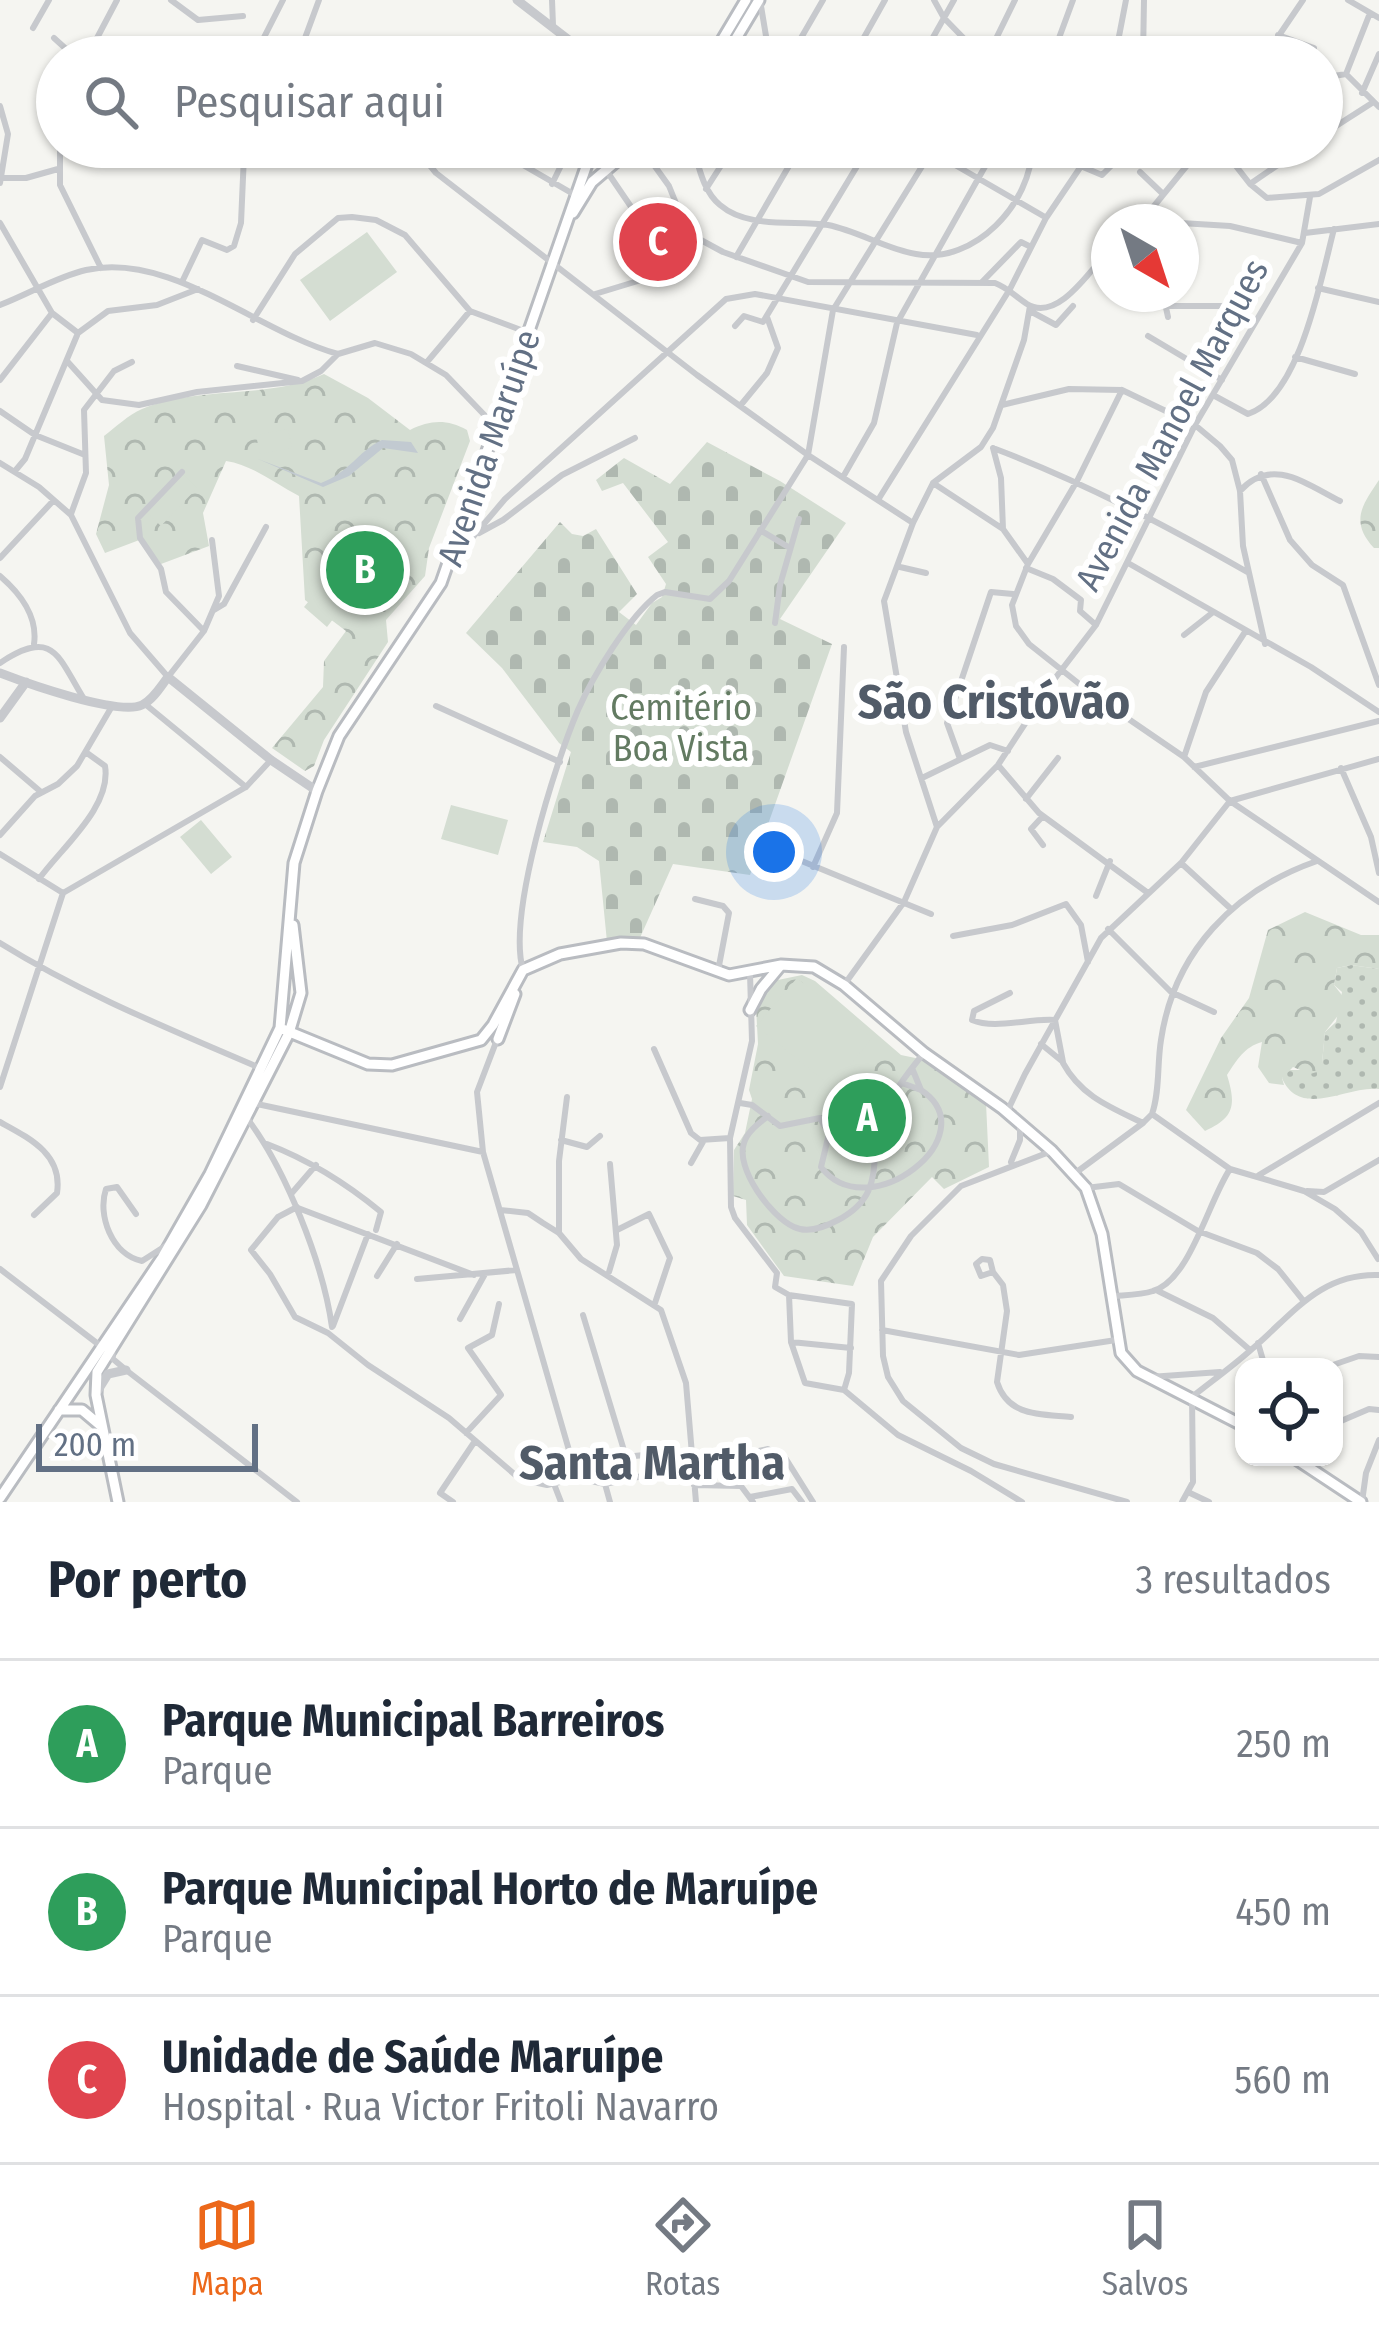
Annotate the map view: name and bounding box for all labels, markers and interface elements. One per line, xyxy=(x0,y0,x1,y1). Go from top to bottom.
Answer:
search box xyxy=(36,36,1343,168)
icon: search xyxy=(78,69,144,135)
text: Pesquisar aqui xyxy=(174,75,445,129)
pin: C xyxy=(619,197,697,287)
north arrow xyxy=(1091,204,1199,312)
street label: Avenida Manoel Marques xyxy=(1066,252,1278,598)
street label: Avenida Maruípe xyxy=(428,324,550,572)
pin: B xyxy=(326,525,404,615)
district label: São Cristóvão xyxy=(858,673,1130,731)
park label: Cemitério Boa Vista xyxy=(610,686,752,771)
your location xyxy=(744,822,804,882)
pin: A xyxy=(828,1073,906,1163)
map controls xyxy=(1235,1358,1343,1466)
button: locate xyxy=(1235,1358,1343,1466)
scale bar xyxy=(36,1418,258,1471)
text: 200 m xyxy=(54,1425,136,1465)
district label: Santa Martha xyxy=(519,1434,785,1492)
text: Por perto xyxy=(48,1549,247,1611)
text: 3 resultados xyxy=(1135,1557,1331,1603)
text: Parque Municipal Barreiros xyxy=(162,1694,665,1748)
text: A xyxy=(76,1721,98,1767)
text: 250 m xyxy=(1236,1721,1331,1767)
text: Parque xyxy=(162,1748,273,1794)
text: Parque Municipal Horto de Maruípe xyxy=(162,1862,818,1916)
text: B xyxy=(76,1889,98,1935)
text: 450 m xyxy=(1235,1889,1331,1935)
text: Parque xyxy=(162,1916,273,1962)
text: Unidade de Saúde Maruípe xyxy=(162,2030,663,2084)
text: C xyxy=(77,2057,97,2103)
text: 560 m xyxy=(1234,2057,1331,2103)
text: Hospital · Rua Victor Fritoli Navarro xyxy=(162,2084,719,2130)
tab: Mapa xyxy=(191,2192,264,2304)
tab: Rotas xyxy=(645,2192,720,2304)
tab: Salvos xyxy=(1102,2192,1188,2304)

